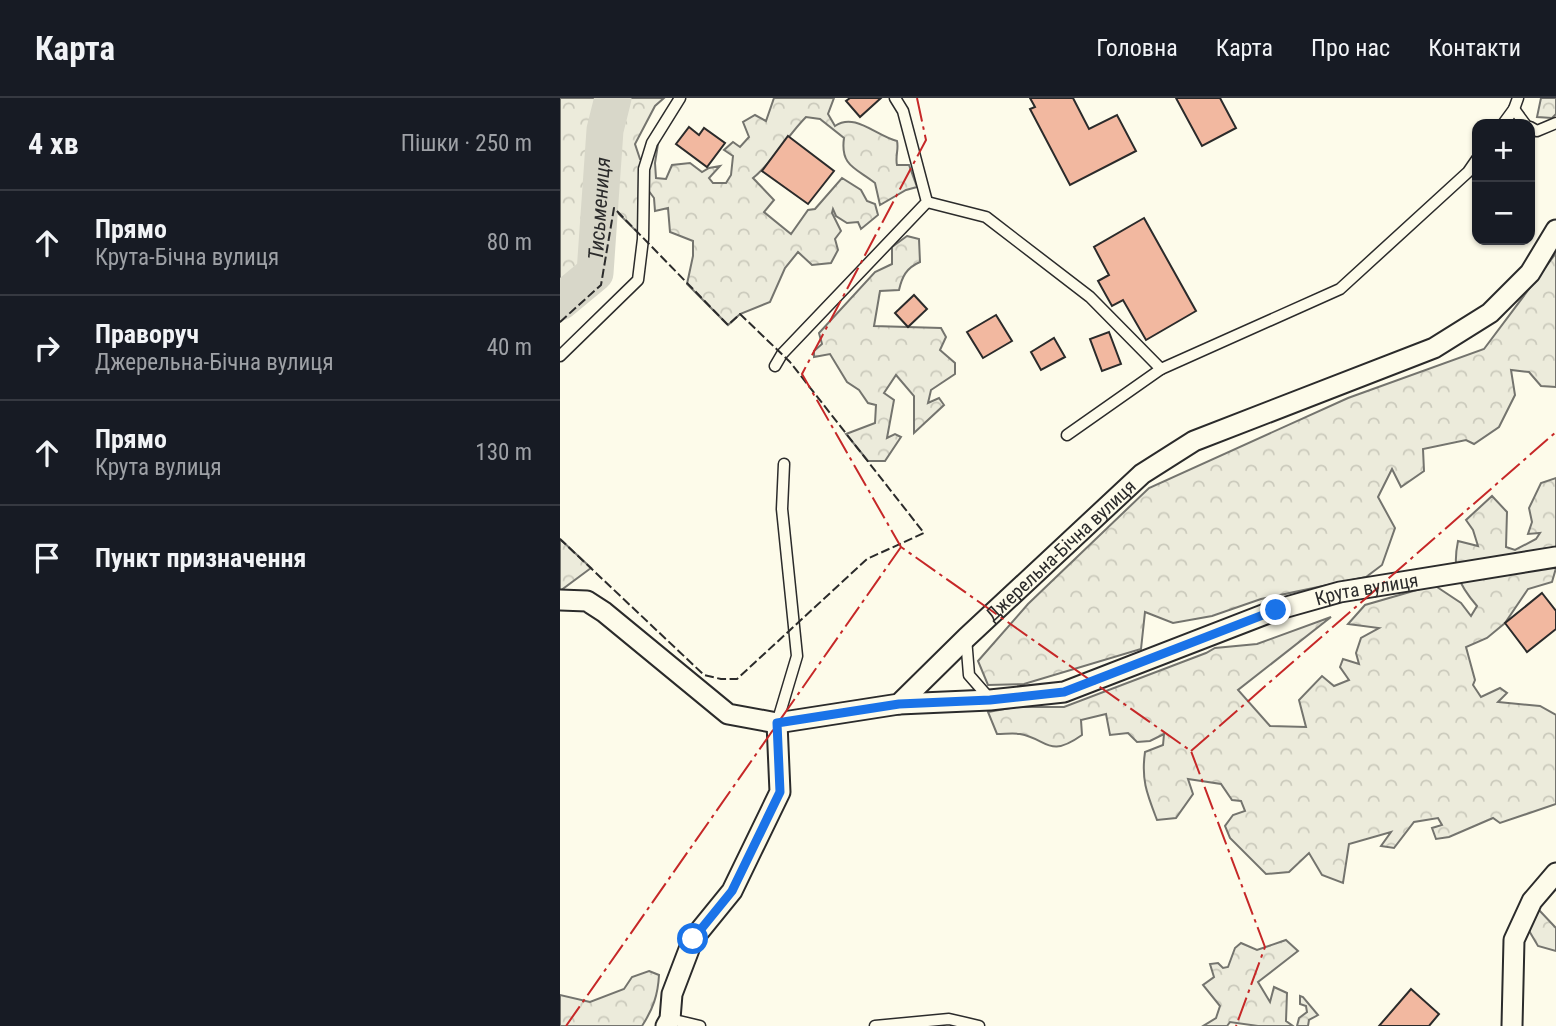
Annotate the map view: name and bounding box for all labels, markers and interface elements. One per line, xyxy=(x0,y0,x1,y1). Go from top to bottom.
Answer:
text: Карта xyxy=(35,29,115,68)
text: Головна xyxy=(1096,34,1178,62)
text: Карта xyxy=(1216,34,1273,62)
text: Про нас xyxy=(1311,34,1390,62)
text: Контакти xyxy=(1428,34,1521,62)
map controls xyxy=(1472,119,1535,245)
button: + xyxy=(1472,119,1535,182)
text: 4 хв xyxy=(28,126,79,161)
text: Пішки · 250 m xyxy=(401,130,532,157)
water label: Тисьмениця xyxy=(584,156,615,261)
button: − xyxy=(1472,182,1535,245)
text: Прямо xyxy=(95,214,167,244)
icon: ahead xyxy=(28,224,66,262)
text: 80 m xyxy=(487,229,532,256)
text: Крута-Бічна вулиця xyxy=(95,244,279,271)
text: Праворуч xyxy=(95,319,199,349)
icon: right xyxy=(28,329,66,367)
text: 40 m xyxy=(487,334,532,361)
text: Джерельна-Бічна вулиця xyxy=(95,349,334,376)
text: Прямо xyxy=(95,424,167,454)
icon: ahead xyxy=(28,434,66,472)
text: 130 m xyxy=(475,439,532,466)
text: Крута вулиця xyxy=(95,454,222,481)
street label: Джерельна-Бічна вулиця xyxy=(981,475,1141,626)
icon: arrive xyxy=(28,539,66,577)
text: Пункт призначення xyxy=(95,543,306,573)
street label: Крута вулиця xyxy=(1312,568,1420,611)
route end xyxy=(1260,594,1291,625)
route start xyxy=(677,923,708,954)

